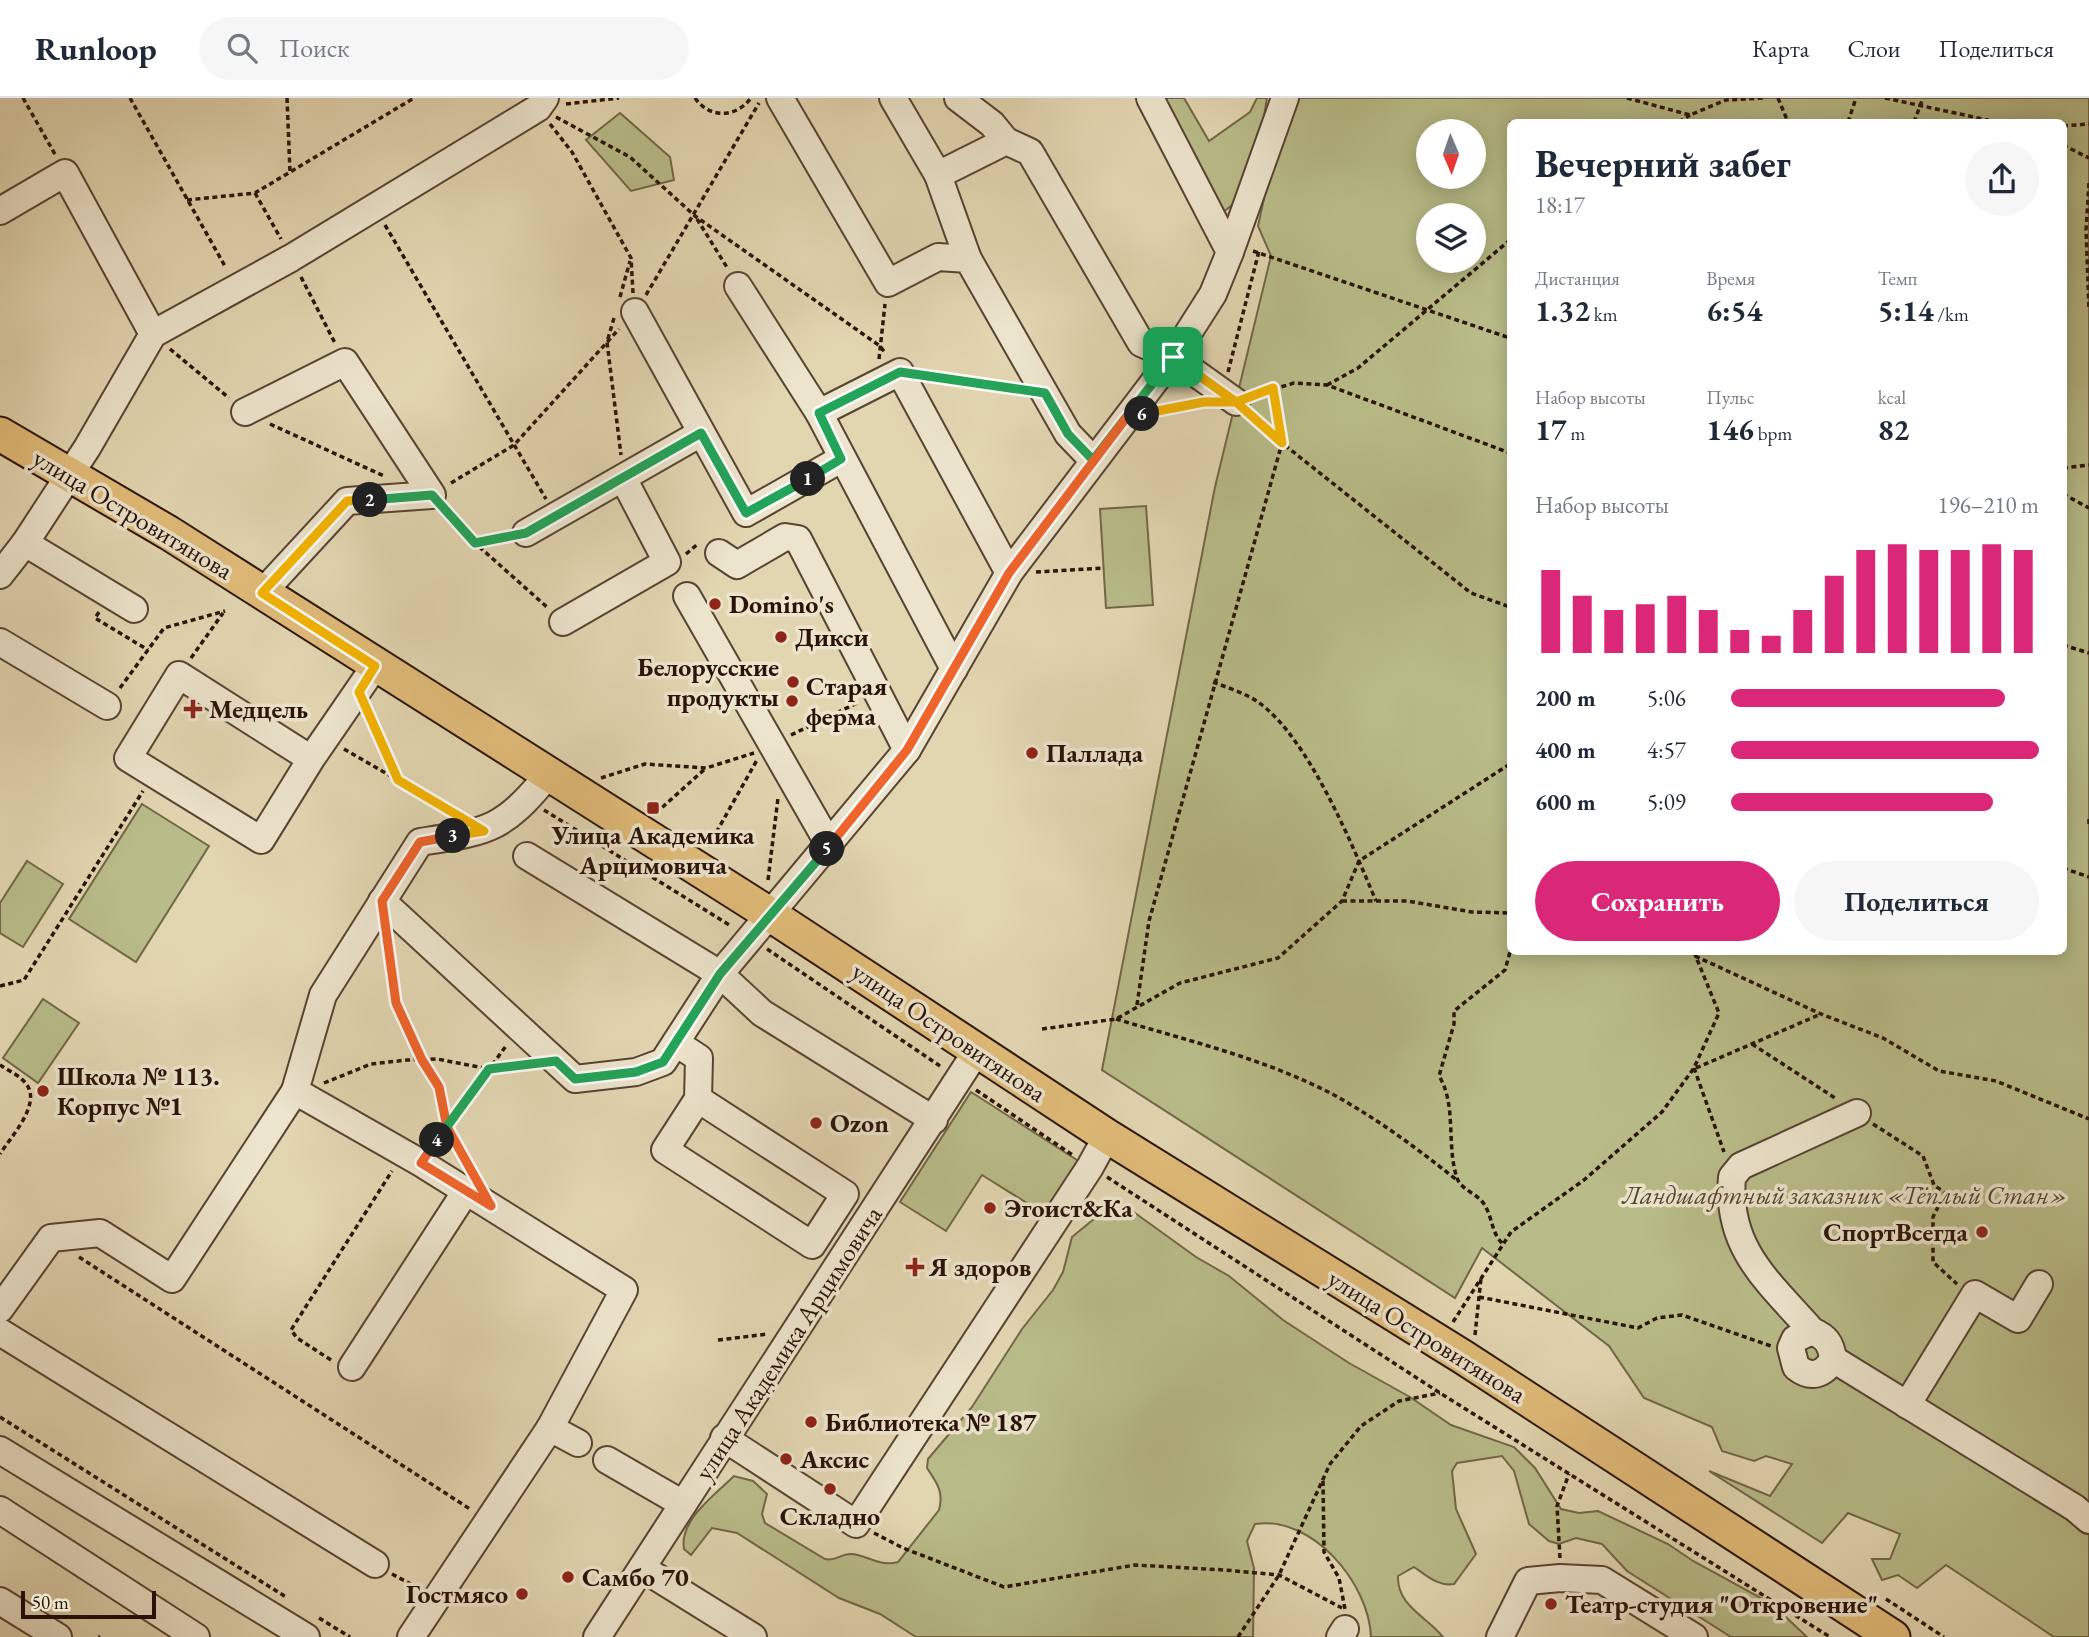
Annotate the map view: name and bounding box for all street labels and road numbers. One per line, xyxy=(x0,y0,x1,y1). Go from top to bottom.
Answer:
street label: улица Островитянова xyxy=(27,441,240,587)
street label: улица Островитянова xyxy=(845,954,1053,1110)
street label: улица Академика Арцимовича xyxy=(687,1199,890,1487)
street label: улица Островитянова xyxy=(1321,1261,1533,1411)

